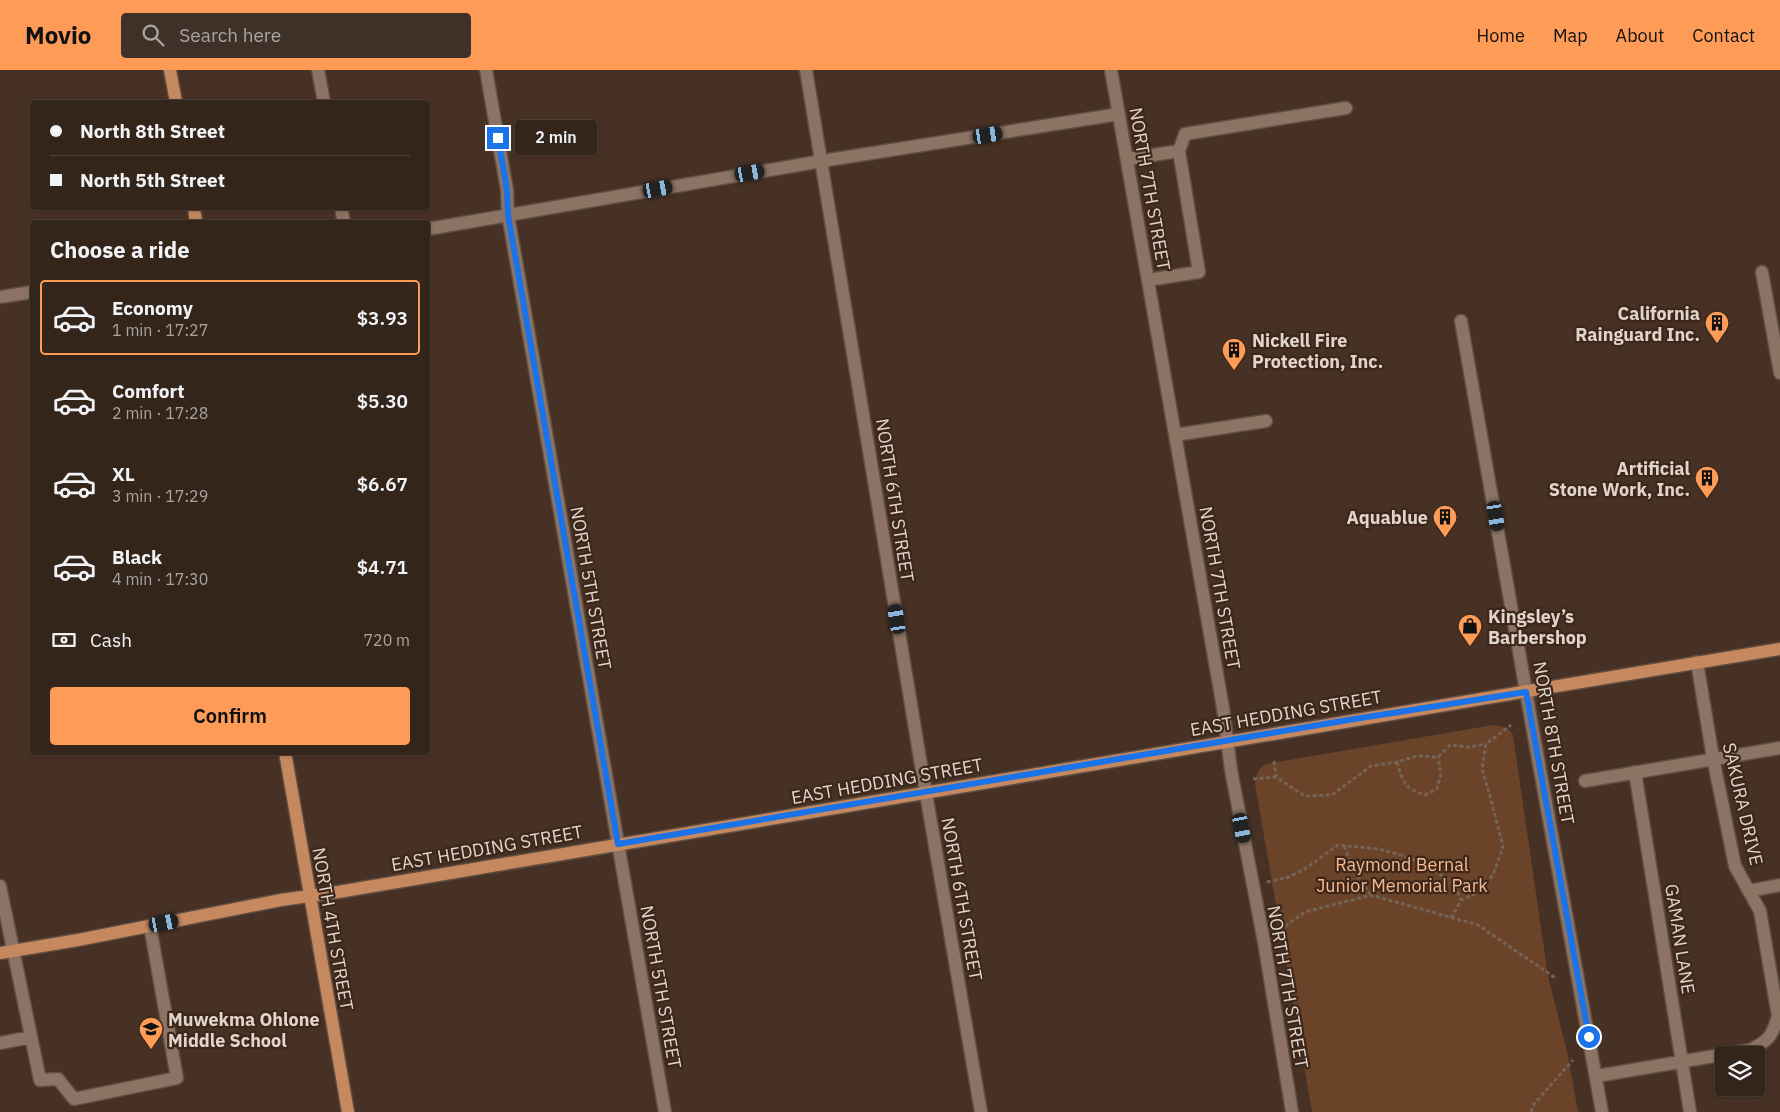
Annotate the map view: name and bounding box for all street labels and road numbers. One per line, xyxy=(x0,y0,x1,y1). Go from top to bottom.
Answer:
street label: NORTH 7TH STREET xyxy=(1124,106,1176,272)
street label: NORTH 6TH STREET xyxy=(871,417,919,583)
street label: NORTH 5TH STREET xyxy=(565,505,617,671)
street label: NORTH 7TH STREET xyxy=(1194,505,1246,671)
street label: NORTH 8TH STREET xyxy=(1528,660,1580,826)
street label: EAST HEDDING STREET xyxy=(1188,685,1384,741)
street label: SAKURA DRIVE xyxy=(1718,740,1768,868)
street label: EAST HEDDING STREET xyxy=(789,753,985,809)
street label: NORTH 6TH STREET xyxy=(936,816,988,982)
street label: EAST HEDDING STREET xyxy=(389,820,585,876)
street label: NORTH 4TH STREET xyxy=(307,846,359,1012)
street label: GAMAN LANE xyxy=(1660,882,1700,996)
street label: NORTH 5TH STREET xyxy=(635,904,687,1070)
street label: NORTH 7TH STREET xyxy=(1262,904,1314,1070)

